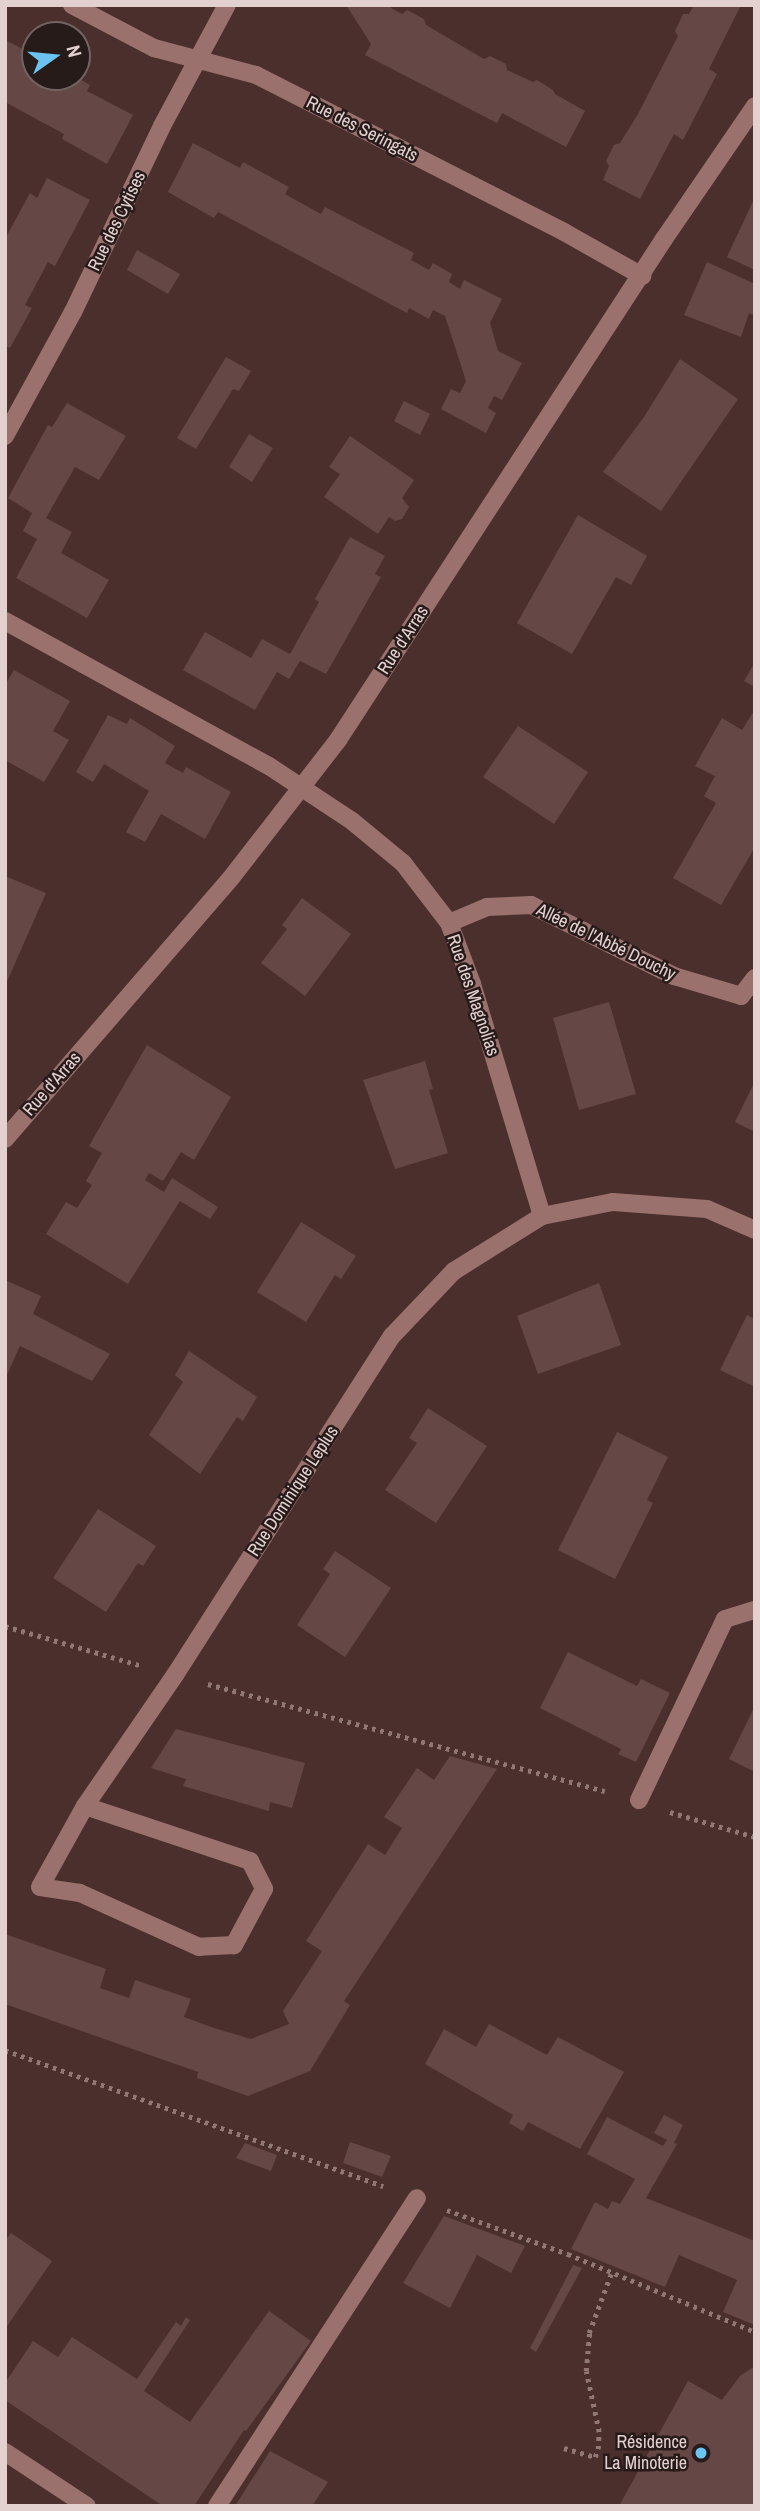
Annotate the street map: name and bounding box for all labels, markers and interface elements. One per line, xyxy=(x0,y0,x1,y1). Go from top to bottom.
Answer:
north arrow xyxy=(21,21,91,91)
text: N xyxy=(60,42,88,60)
street label: Rue des Seringats xyxy=(303,92,421,166)
street label: Rue des Cytises xyxy=(84,168,150,274)
street label: Rue d'Arras xyxy=(373,602,433,678)
street label: Allée de l'Abbé Douchy xyxy=(533,899,679,985)
street label: Rue des Magnolias xyxy=(442,931,504,1059)
street label: Rue d'Arras xyxy=(18,1048,86,1120)
street label: Rue Dominique Leplus xyxy=(243,1422,343,1560)
place label: Résidence La Minoterie xyxy=(604,2432,687,2474)
marker: Résidence La Minoterie xyxy=(693,2445,709,2461)

